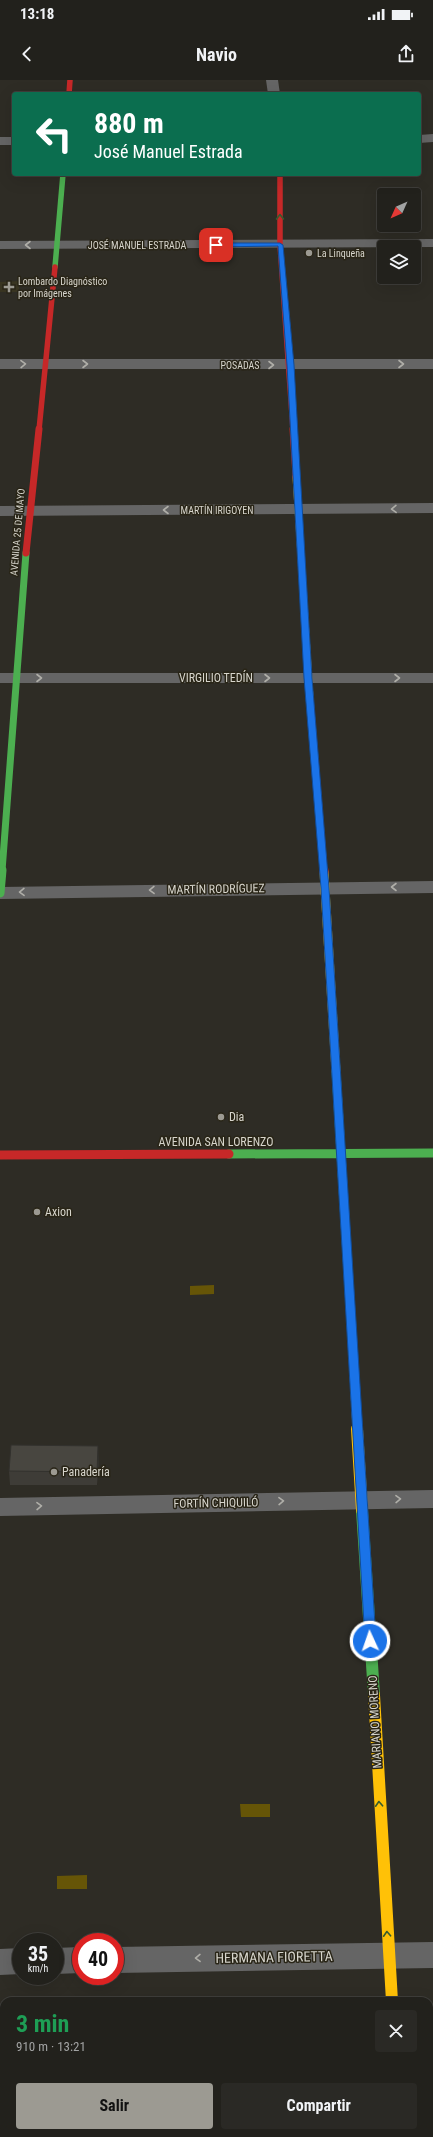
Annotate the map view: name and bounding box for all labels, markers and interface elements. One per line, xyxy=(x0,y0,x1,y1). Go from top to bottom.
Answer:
text: 13:18 xyxy=(20,5,54,23)
icon: back xyxy=(16,43,38,65)
icon: share xyxy=(395,43,417,65)
text: Navio xyxy=(196,44,237,65)
text: 880 m xyxy=(94,107,164,140)
icon: left xyxy=(28,108,80,160)
text: José Manuel Estrada xyxy=(94,141,243,162)
north arrow xyxy=(377,188,421,232)
map controls xyxy=(377,188,421,284)
one-way arrow xyxy=(276,214,284,220)
pin xyxy=(199,228,233,262)
icon: arrive xyxy=(205,234,227,256)
street label: JOSÉ MANUEL ESTRADA xyxy=(88,239,186,251)
button: layers xyxy=(377,240,421,284)
one-way arrow xyxy=(25,241,31,249)
marker: La Linqueña xyxy=(304,248,314,258)
place label: La Linqueña xyxy=(317,248,365,259)
place label: Lombardo Diagnóstico por Imágenes xyxy=(18,276,107,299)
marker: Lombardo Diagnóstico por Imágenes xyxy=(3,281,15,293)
one-way arrow xyxy=(20,360,26,368)
one-way arrow xyxy=(82,360,88,368)
street label: POSADAS xyxy=(220,360,260,371)
one-way arrow xyxy=(398,360,404,368)
one-way arrow xyxy=(268,361,274,369)
street label: AVENIDA 25 DE MAYO xyxy=(8,488,27,576)
street label: MARTÍN IRIGOYEN xyxy=(181,504,253,516)
one-way arrow xyxy=(391,505,397,513)
one-way arrow xyxy=(163,506,169,514)
street label: VIRGILIO TEDÍN xyxy=(179,670,253,685)
one-way arrow xyxy=(36,674,42,682)
one-way arrow xyxy=(264,674,270,682)
one-way arrow xyxy=(394,674,400,682)
street label: MARTÍN RODRÍGUEZ xyxy=(167,880,265,897)
one-way arrow xyxy=(391,883,397,891)
one-way arrow xyxy=(149,886,155,894)
one-way arrow xyxy=(19,888,25,896)
place label: Dia xyxy=(229,1110,245,1124)
marker: Dia xyxy=(216,1112,226,1122)
street label: AVENIDA SAN LORENZO xyxy=(159,1135,273,1149)
place label: Axion xyxy=(45,1205,72,1219)
marker: Axion xyxy=(32,1207,42,1217)
place label: Panadería xyxy=(62,1465,110,1479)
marker: Panadería xyxy=(49,1467,59,1477)
street label: FORTÍN CHIQUILÓ xyxy=(173,1494,259,1511)
one-way arrow xyxy=(395,1495,401,1503)
one-way arrow xyxy=(278,1497,284,1505)
one-way arrow xyxy=(36,1502,42,1510)
position arrow xyxy=(349,1620,391,1662)
street label: MARIANO MORENO xyxy=(366,1675,384,1769)
one-way arrow xyxy=(375,1801,384,1807)
one-way arrow xyxy=(382,1931,391,1937)
speed limit sign: 40 xyxy=(72,1933,124,1985)
text: 35 xyxy=(28,1942,48,1966)
street label: HERMANA FIORETTA xyxy=(215,1948,333,1966)
one-way arrow xyxy=(195,1954,201,1963)
text: km/h xyxy=(28,1963,48,1974)
text: 3 min xyxy=(16,2010,69,2038)
button: close xyxy=(375,2010,417,2052)
text: 910 m · 13:21 xyxy=(16,2039,86,2054)
button: Salir xyxy=(16,2083,213,2129)
button: Compartir xyxy=(221,2083,417,2129)

